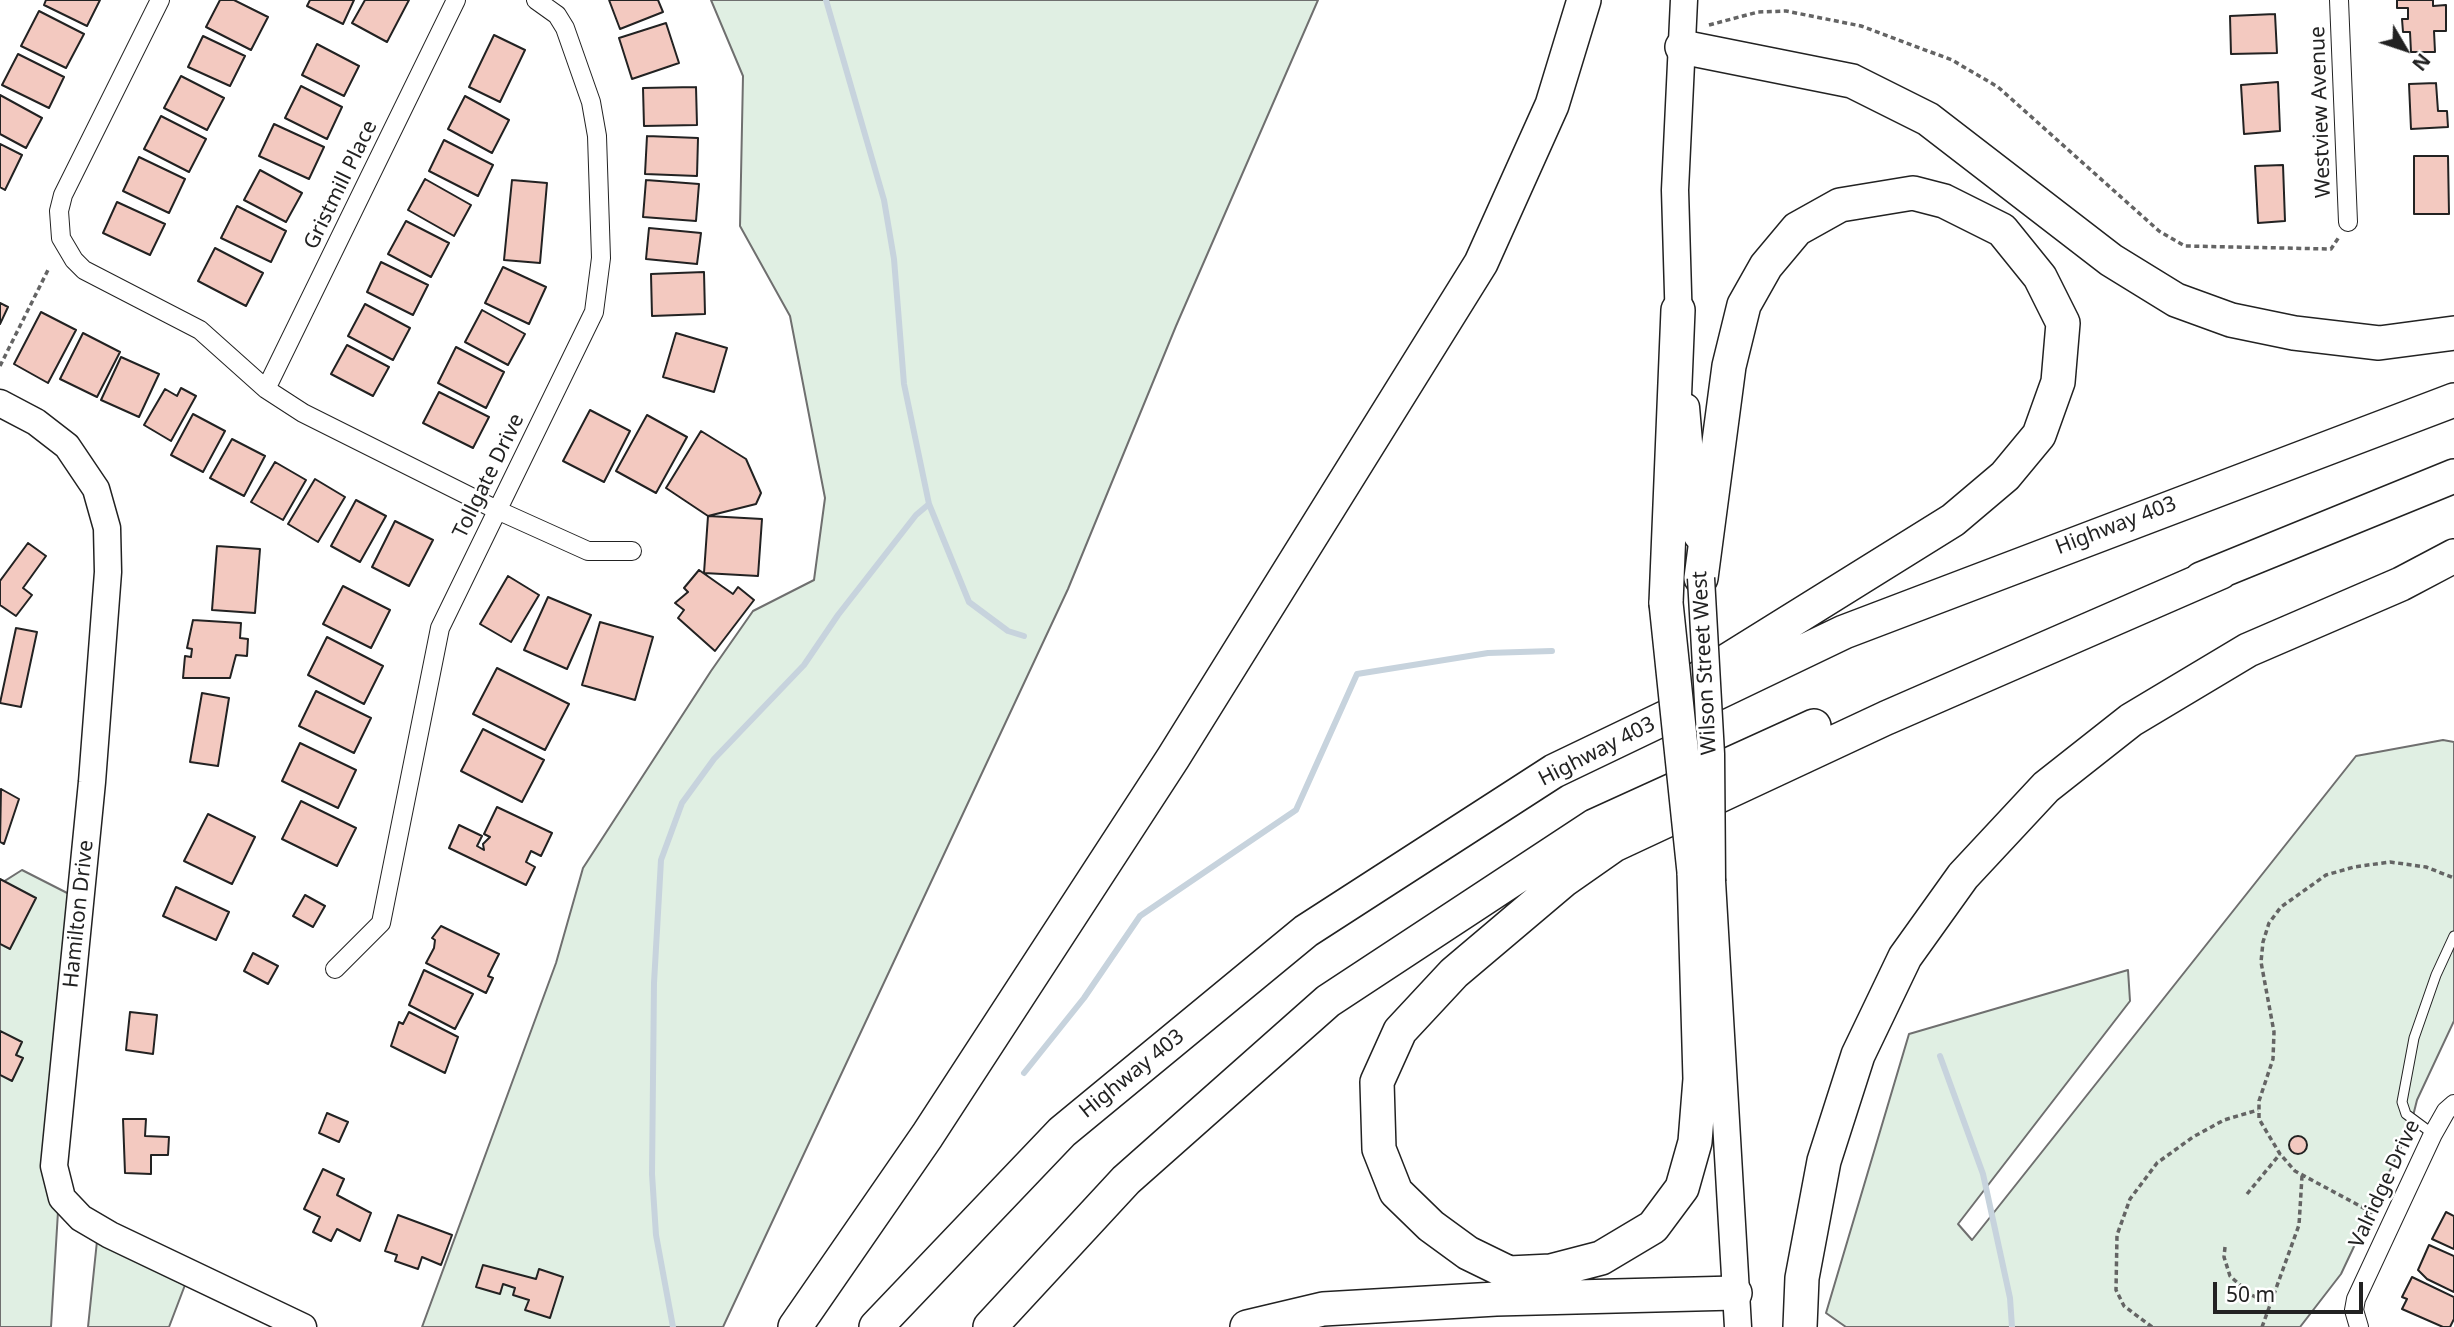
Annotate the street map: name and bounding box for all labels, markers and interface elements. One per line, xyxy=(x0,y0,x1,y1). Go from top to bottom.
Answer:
north arrow xyxy=(2370,14,2440,84)
street label: Westview Avenue xyxy=(2305,26,2337,198)
text: N xyxy=(2406,48,2436,76)
street label: Gristmill Place xyxy=(299,116,383,254)
street label: Tollgate Drive xyxy=(448,410,530,542)
street label: Highway 403 xyxy=(2052,491,2180,561)
street label: Wilson Street West xyxy=(1688,570,1722,756)
street label: Highway 403 xyxy=(1535,712,1659,792)
street label: Hamilton Drive xyxy=(59,839,99,989)
street label: Highway 403 xyxy=(1075,1024,1189,1124)
street label: Valridge Drive xyxy=(2344,1116,2426,1252)
scale bar xyxy=(2216,1268,2366,1312)
text: 50 m xyxy=(2226,1280,2275,1308)

